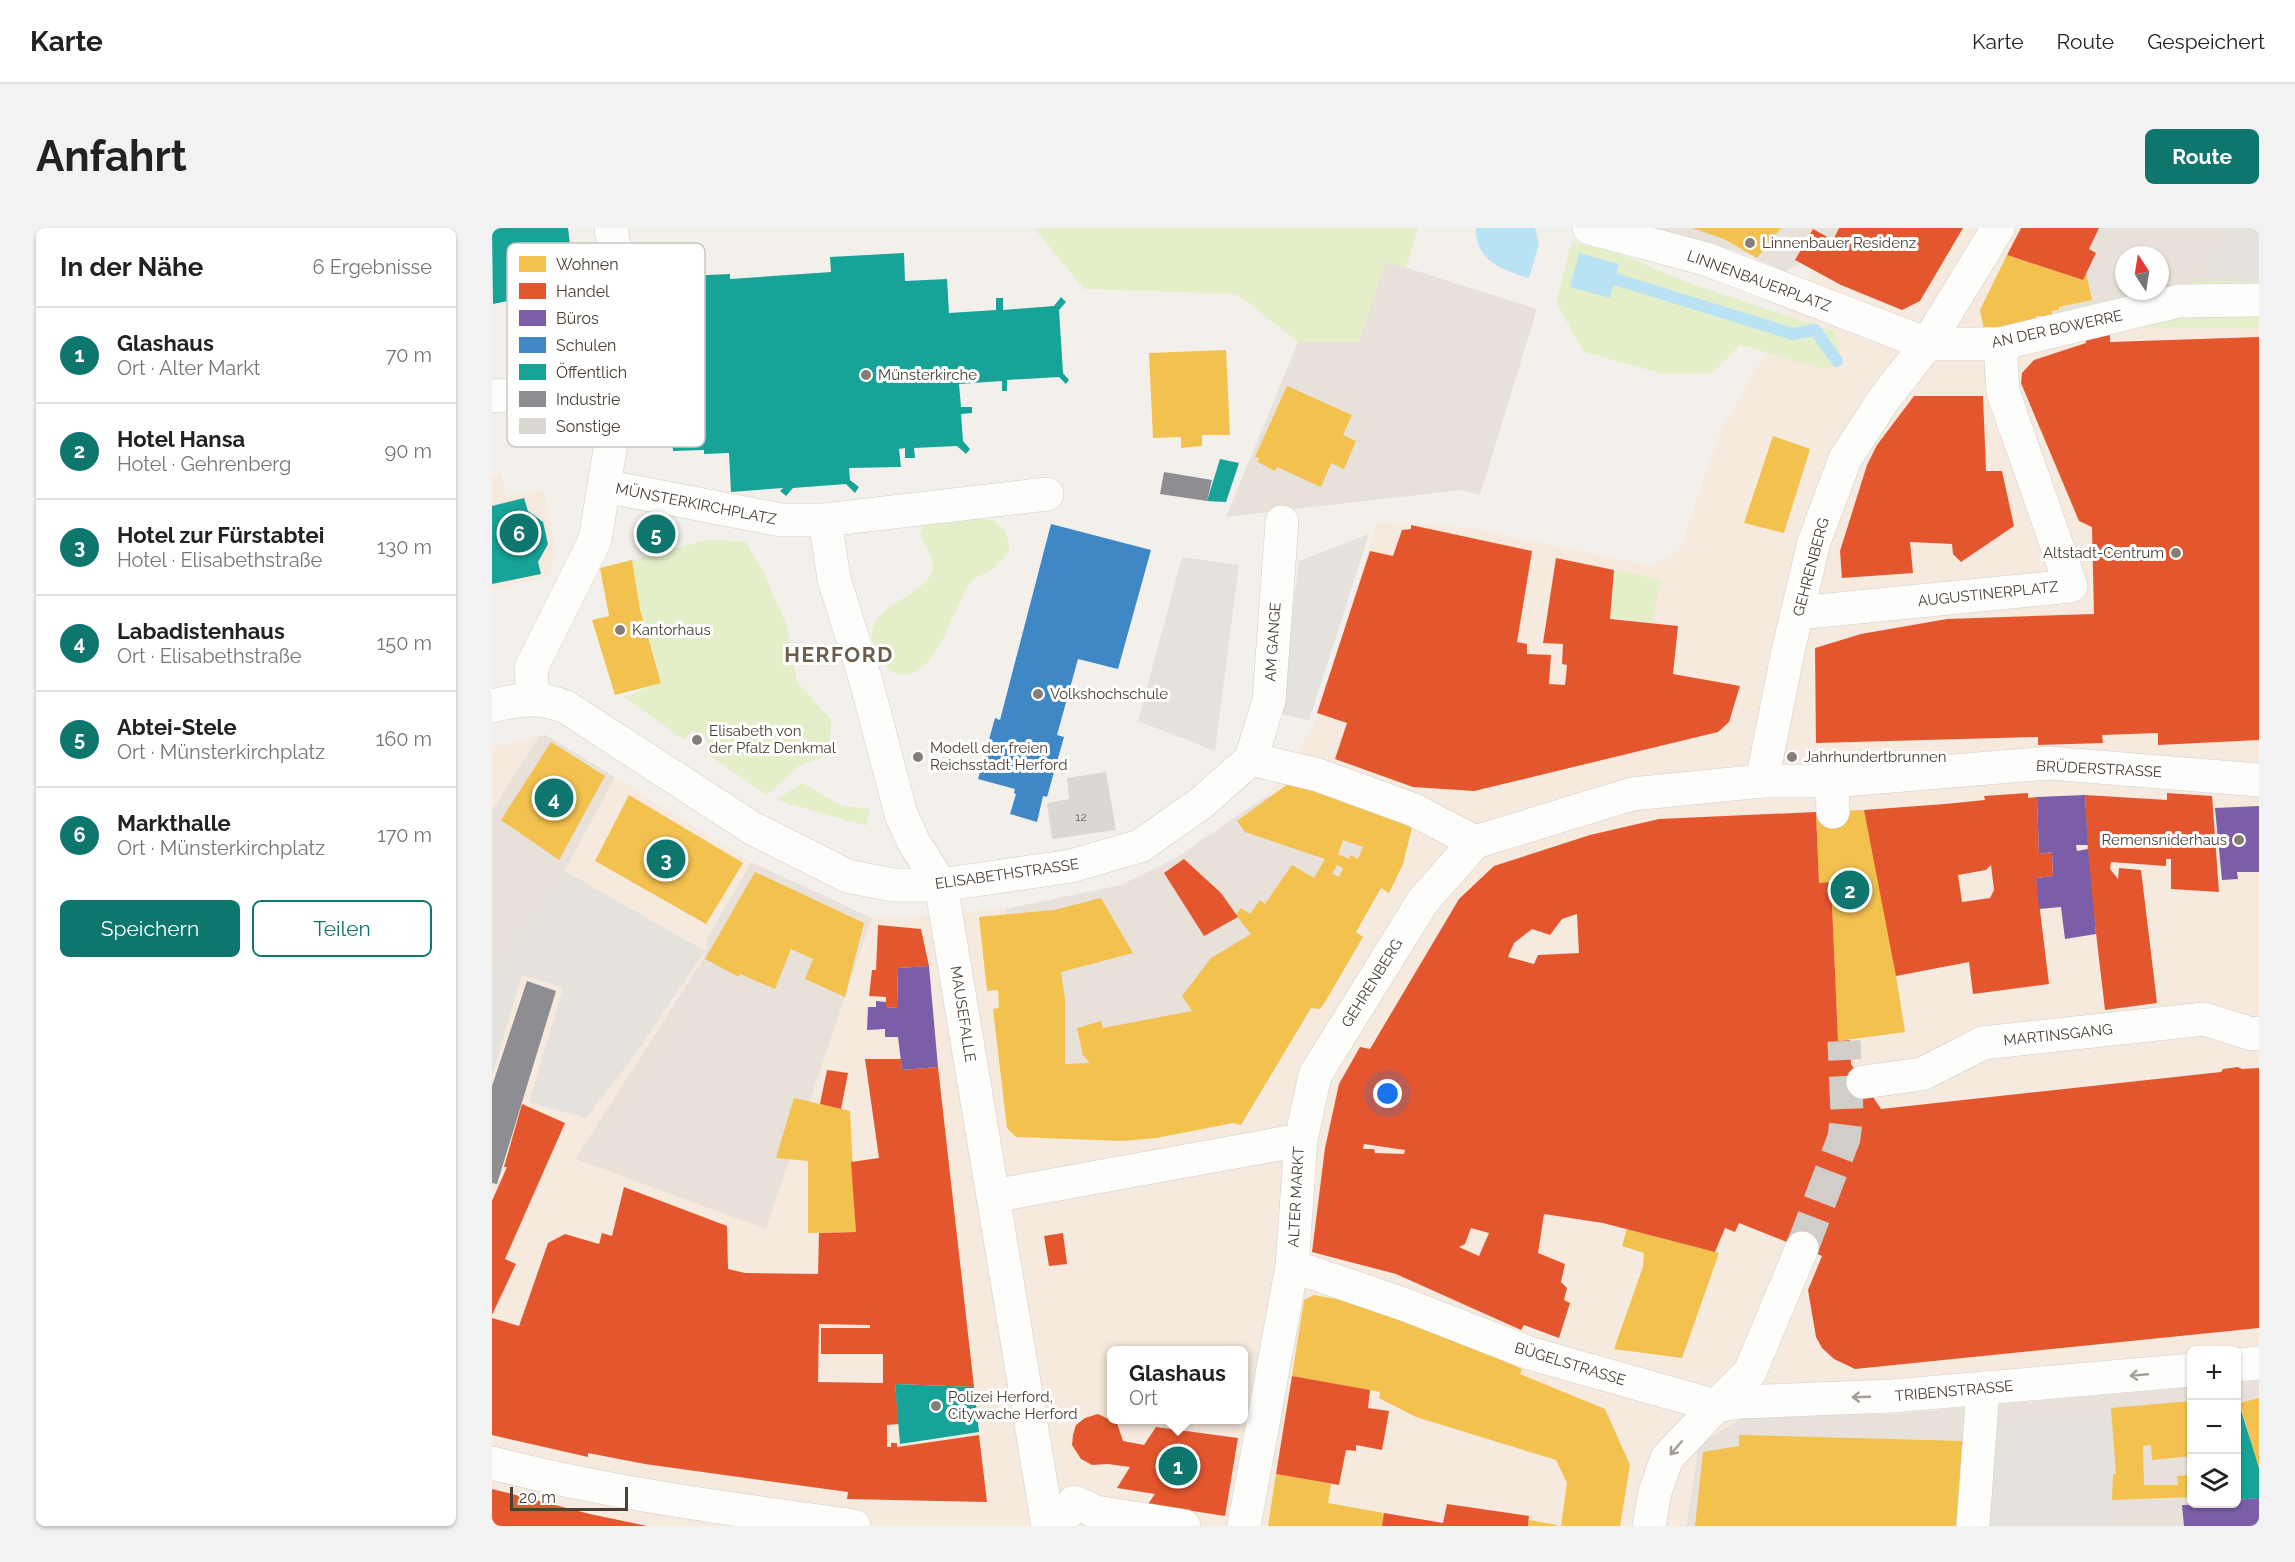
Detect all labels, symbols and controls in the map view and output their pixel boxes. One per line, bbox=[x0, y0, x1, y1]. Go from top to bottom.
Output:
text: Karte bbox=[30, 25, 103, 58]
text: Karte bbox=[1972, 29, 2024, 54]
text: Route bbox=[2057, 29, 2114, 54]
text: Gespeichert bbox=[2147, 29, 2265, 54]
button: Route bbox=[2145, 129, 2259, 184]
text: Anfahrt bbox=[36, 132, 187, 181]
place label: Linnenbauer Residenz bbox=[1762, 234, 1916, 252]
marker: Linnenbauer Residenz bbox=[1743, 236, 1757, 250]
legend bbox=[507, 243, 705, 447]
north arrow bbox=[2115, 246, 2169, 300]
street label: LINNENBAUERPLATZ bbox=[1685, 247, 1833, 315]
text: In der Nähe bbox=[60, 252, 203, 282]
text: 6 Ergebnisse bbox=[313, 255, 432, 279]
text: Wohnen bbox=[556, 255, 619, 274]
text: Handel bbox=[556, 282, 610, 301]
street label: AN DER BOWERRE bbox=[1990, 306, 2124, 352]
text: Büros bbox=[556, 309, 599, 328]
text: Glashaus bbox=[117, 330, 214, 356]
text: Schulen bbox=[556, 336, 616, 355]
text: 1 bbox=[75, 343, 84, 367]
text: 70 m bbox=[386, 343, 432, 367]
text: Ort · Alter Markt bbox=[117, 356, 261, 380]
text: Öffentlich bbox=[556, 362, 627, 382]
place label: Münsterkirche bbox=[878, 366, 977, 384]
marker: Münsterkirche bbox=[859, 368, 873, 382]
text: Industrie bbox=[556, 390, 620, 409]
text: Sonstige bbox=[556, 417, 620, 436]
text: Hotel Hansa bbox=[117, 426, 245, 452]
text: 2 bbox=[74, 439, 85, 463]
text: 90 m bbox=[385, 439, 432, 463]
text: Hotel · Gehrenberg bbox=[117, 452, 291, 476]
street label: MÜNSTERKIRCHPLATZ bbox=[614, 479, 778, 528]
pin: 6 bbox=[500, 510, 538, 556]
pin: 5 bbox=[636, 512, 676, 556]
street label: GEHRENBERG bbox=[1789, 516, 1833, 618]
text: Hotel zur Fürstabtei bbox=[117, 522, 324, 548]
text: 3 bbox=[74, 535, 85, 559]
text: 130 m bbox=[377, 535, 432, 559]
place label: Altstadt-Centrum bbox=[2043, 544, 2164, 562]
marker: Altstadt-Centrum bbox=[2169, 546, 2183, 560]
text: Hotel · Elisabethstraße bbox=[117, 548, 322, 572]
street label: AUGUSTINERPLATZ bbox=[1917, 578, 2059, 610]
street label: AM GANGE bbox=[1261, 602, 1285, 682]
text: Labadistenhaus bbox=[117, 618, 285, 644]
place label: Kantorhaus bbox=[632, 621, 711, 639]
marker: Kantorhaus bbox=[613, 623, 627, 637]
text: 4 bbox=[74, 631, 85, 655]
text: 150 m bbox=[377, 631, 432, 655]
district label: HERFORD bbox=[784, 642, 894, 667]
text: Ort · Elisabethstraße bbox=[117, 644, 302, 668]
place label: Volkshochschule bbox=[1050, 685, 1168, 703]
marker: Volkshochschule bbox=[1031, 687, 1045, 701]
text: Abtei-Stele bbox=[117, 714, 237, 740]
place label: Elisabeth von der Pfalz Denkmal bbox=[709, 722, 837, 757]
text: 5 bbox=[74, 727, 85, 751]
text: 160 m bbox=[376, 727, 432, 751]
marker: Elisabeth von der Pfalz Denkmal bbox=[690, 733, 704, 747]
place label: Modell der freien Reichsstadt Herford bbox=[930, 739, 1068, 774]
text: Ort · Münsterkirchplatz bbox=[117, 740, 325, 764]
place label: Jahrhundertbrunnen bbox=[1804, 748, 1947, 766]
marker: Modell der freien Reichsstadt Herford bbox=[911, 750, 925, 764]
marker: Jahrhundertbrunnen bbox=[1785, 750, 1799, 764]
street label: BRÜDERSTRASSE bbox=[2036, 756, 2162, 781]
pin: 4 bbox=[534, 776, 574, 820]
text: Markthalle bbox=[117, 810, 231, 836]
house number: 12 bbox=[1075, 810, 1087, 824]
text: 6 bbox=[73, 823, 86, 847]
text: 170 m bbox=[377, 823, 432, 847]
place label: Remensniderhaus bbox=[2102, 831, 2227, 849]
marker: Remensniderhaus bbox=[2232, 833, 2246, 847]
text: Ort · Münsterkirchplatz bbox=[117, 836, 325, 860]
pin: 3 bbox=[646, 836, 686, 882]
street label: ELISABETHSTRASSE bbox=[934, 855, 1080, 893]
pin: 2 bbox=[1830, 868, 1870, 912]
button: Speichern bbox=[60, 900, 240, 957]
button: Teilen bbox=[252, 900, 432, 957]
street label: GEHRENBERG bbox=[1338, 935, 1406, 1031]
street label: MAUSEFALLE bbox=[947, 965, 979, 1063]
street label: MARTINSGANG bbox=[2002, 1020, 2114, 1050]
your location bbox=[1373, 1079, 1402, 1108]
street label: ALTER MARKT bbox=[1284, 1146, 1308, 1248]
street label: BÜGELSTRASSE bbox=[1512, 1338, 1628, 1389]
popup bbox=[1107, 1346, 1248, 1424]
map controls bbox=[2187, 1346, 2241, 1508]
button: + bbox=[2187, 1346, 2241, 1400]
text: Glashaus bbox=[1129, 1360, 1226, 1386]
one-way arrow bbox=[2130, 1370, 2150, 1381]
street label: TRIBENSTRASSE bbox=[1894, 1377, 2014, 1405]
text: Ort bbox=[1129, 1386, 1158, 1410]
place label: Polizei Herford, Citywache Herford bbox=[948, 1388, 1078, 1423]
one-way arrow bbox=[1852, 1392, 1872, 1403]
marker: Polizei Herford, Citywache Herford bbox=[929, 1399, 943, 1413]
button: − bbox=[2187, 1400, 2241, 1454]
one-way arrow bbox=[1669, 1440, 1683, 1455]
pin: 1 bbox=[1158, 1444, 1198, 1488]
button: layers bbox=[2187, 1454, 2241, 1508]
scale bar bbox=[510, 1484, 628, 1512]
text: 20 m bbox=[519, 1488, 556, 1507]

